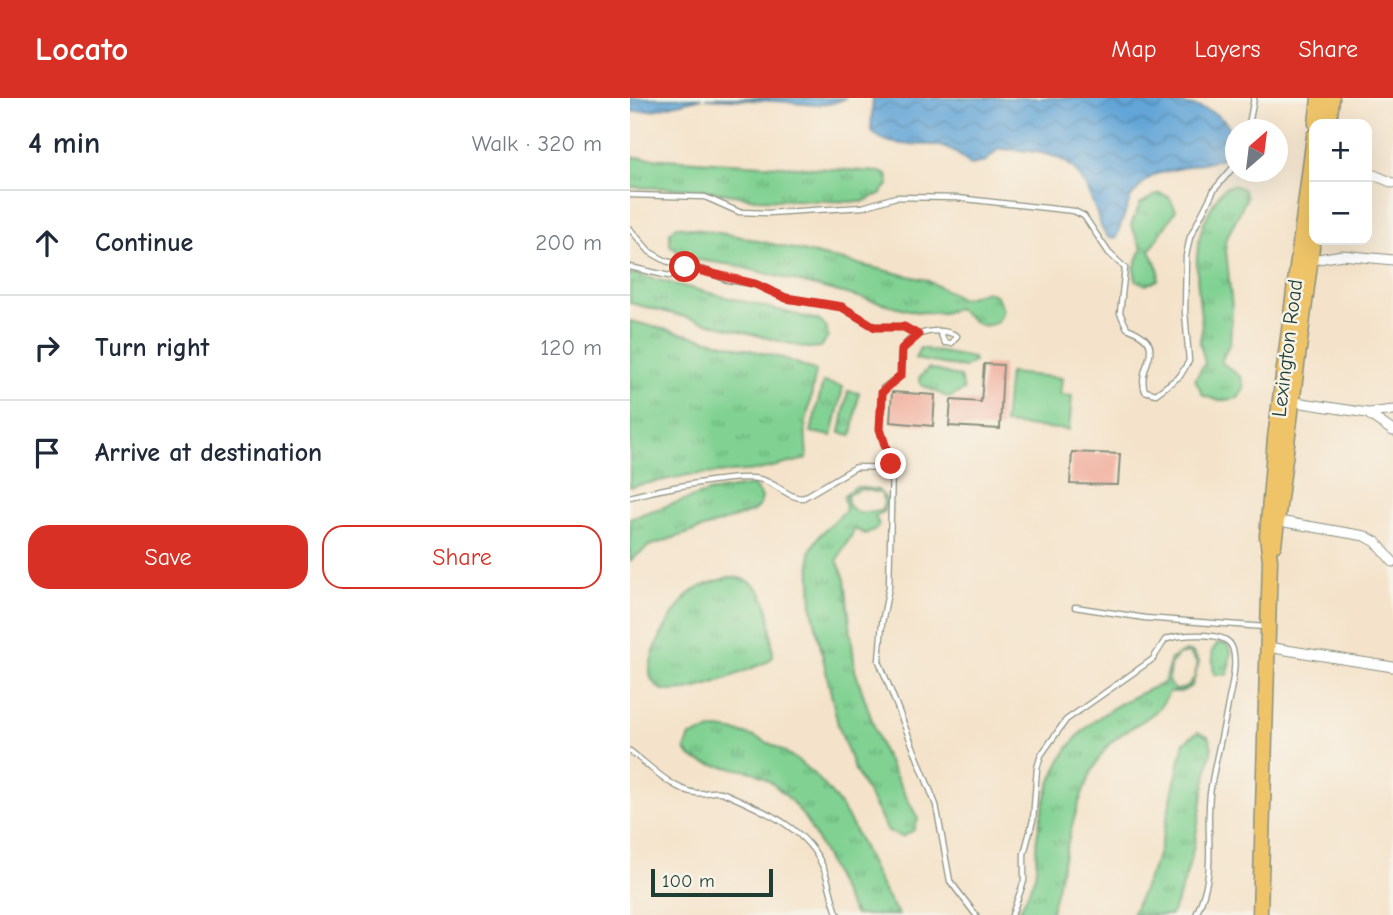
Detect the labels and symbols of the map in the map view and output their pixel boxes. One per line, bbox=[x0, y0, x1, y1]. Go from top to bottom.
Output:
north arrow bbox=[1225, 119, 1288, 182]
route start bbox=[669, 251, 700, 282]
street label: Lexington Road bbox=[1267, 278, 1307, 418]
route end bbox=[875, 448, 906, 479]
scale bar bbox=[651, 866, 774, 898]

